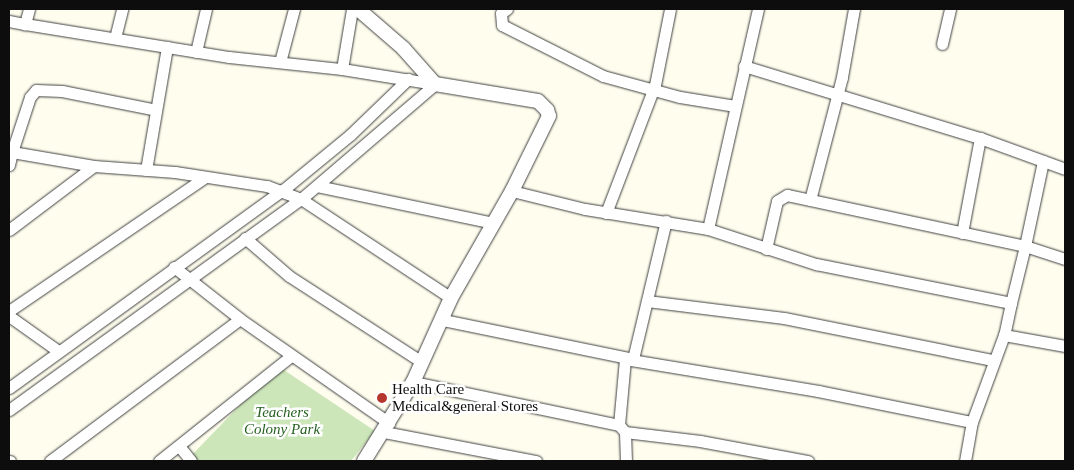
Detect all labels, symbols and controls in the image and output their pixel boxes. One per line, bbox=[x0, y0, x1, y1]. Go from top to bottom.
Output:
place label: Health Care Medical&general Stores bbox=[392, 380, 538, 415]
marker: Health Care Medical&general Stores bbox=[376, 392, 388, 404]
park label: Teachers Colony Park bbox=[244, 403, 320, 438]

